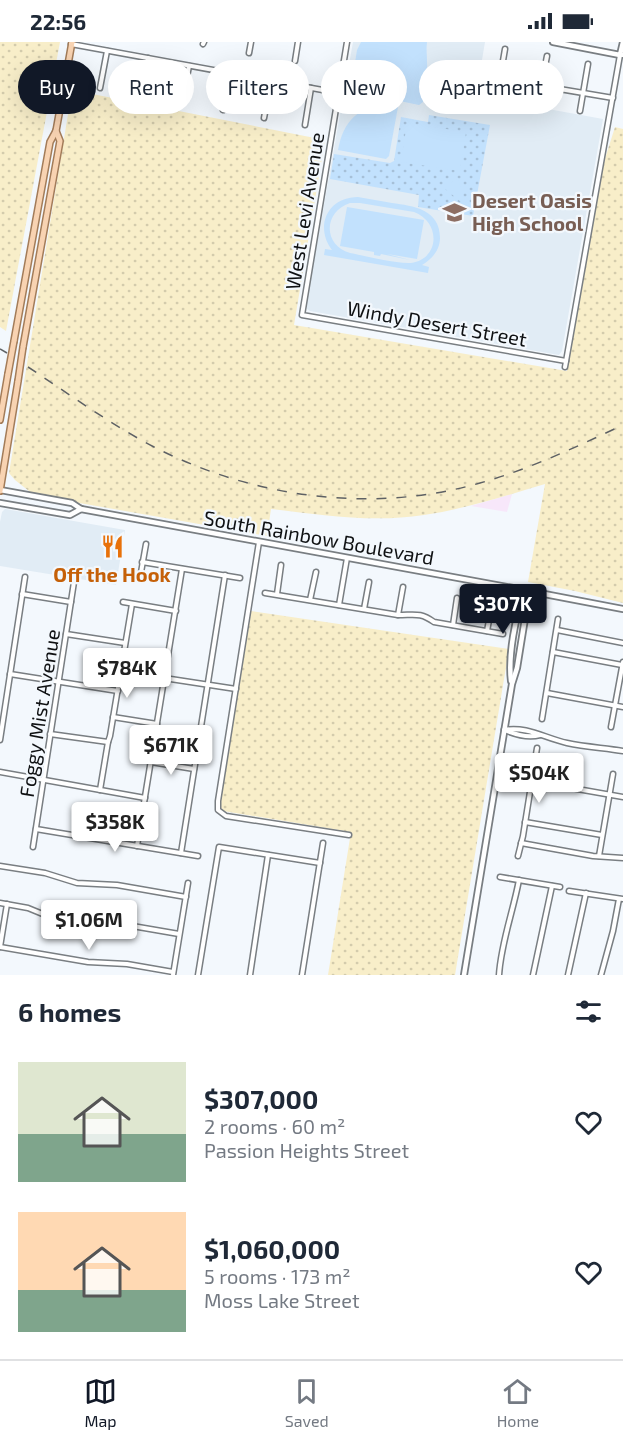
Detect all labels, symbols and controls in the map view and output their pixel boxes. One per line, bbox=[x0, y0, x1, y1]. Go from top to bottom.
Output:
text: 22:56 bbox=[30, 8, 86, 34]
chip: Buy bbox=[18, 60, 96, 114]
chip: Rent bbox=[108, 60, 194, 114]
chip: Filters bbox=[206, 60, 309, 114]
chip: New bbox=[321, 60, 407, 114]
chip: Apartment bbox=[419, 60, 564, 114]
street label: West Levi Avenue bbox=[280, 131, 328, 291]
place label: Desert Oasis High School bbox=[472, 188, 592, 235]
school or university icon: Desert Oasis High School bbox=[441, 199, 467, 225]
street label: Windy Desert Street bbox=[345, 295, 529, 351]
street label: South Rainbow Boulevard bbox=[202, 505, 436, 569]
restaurant icon: Off the Hook bbox=[99, 533, 125, 559]
place label: Off the Hook bbox=[53, 562, 171, 586]
pin: $307K bbox=[461, 584, 545, 635]
text: $307K bbox=[474, 591, 532, 615]
street label: Foggy Mist Avenue bbox=[14, 627, 64, 799]
pin: $784K bbox=[85, 648, 169, 699]
text: $784K bbox=[97, 655, 157, 679]
pin: $671K bbox=[129, 725, 213, 776]
text: $671K bbox=[143, 732, 199, 756]
pin: $504K bbox=[497, 753, 581, 804]
text: $504K bbox=[509, 760, 569, 784]
pin: $358K bbox=[73, 802, 157, 853]
text: $358K bbox=[85, 809, 145, 833]
pin: $1.06M bbox=[40, 900, 138, 951]
text: $1.06M bbox=[55, 907, 123, 931]
icon: filters bbox=[572, 995, 605, 1028]
text: 6 homes bbox=[18, 996, 121, 1027]
text: $307,000 bbox=[204, 1083, 318, 1114]
icon: home bbox=[66, 1086, 138, 1158]
icon: heart bbox=[572, 1106, 605, 1139]
text: 2 rooms · 60 m² bbox=[204, 1114, 345, 1138]
text: Passion Heights Street bbox=[204, 1138, 409, 1162]
text: $1,060,000 bbox=[204, 1233, 340, 1264]
icon: home bbox=[66, 1236, 138, 1308]
icon: heart bbox=[572, 1256, 605, 1289]
text: 5 rooms · 173 m² bbox=[204, 1264, 351, 1288]
text: Moss Lake Street bbox=[204, 1288, 360, 1312]
tab: Map bbox=[84, 1375, 117, 1430]
tab: Saved bbox=[285, 1375, 329, 1430]
tab: Home bbox=[497, 1375, 539, 1430]

